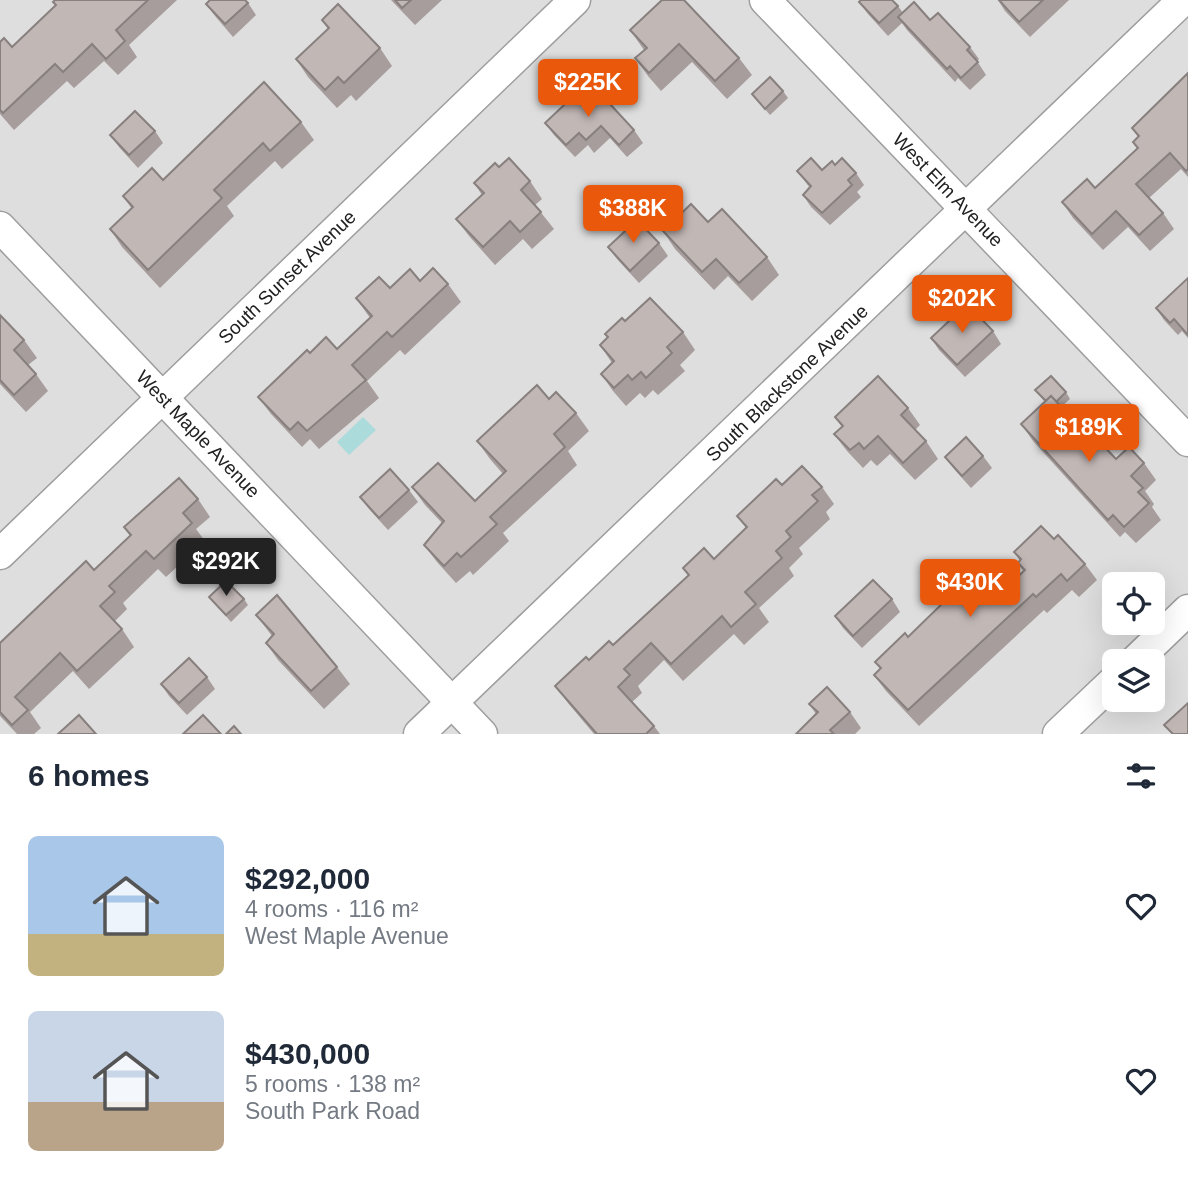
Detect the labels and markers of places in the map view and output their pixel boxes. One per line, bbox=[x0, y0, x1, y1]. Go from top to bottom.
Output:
pin: $225K bbox=[539, 60, 637, 119]
pin: $388K bbox=[584, 186, 682, 245]
pin: $202K bbox=[913, 276, 1011, 335]
pin: $189K bbox=[1040, 405, 1138, 464]
pin: $292K bbox=[177, 538, 275, 598]
pin: $430K bbox=[921, 560, 1019, 619]

